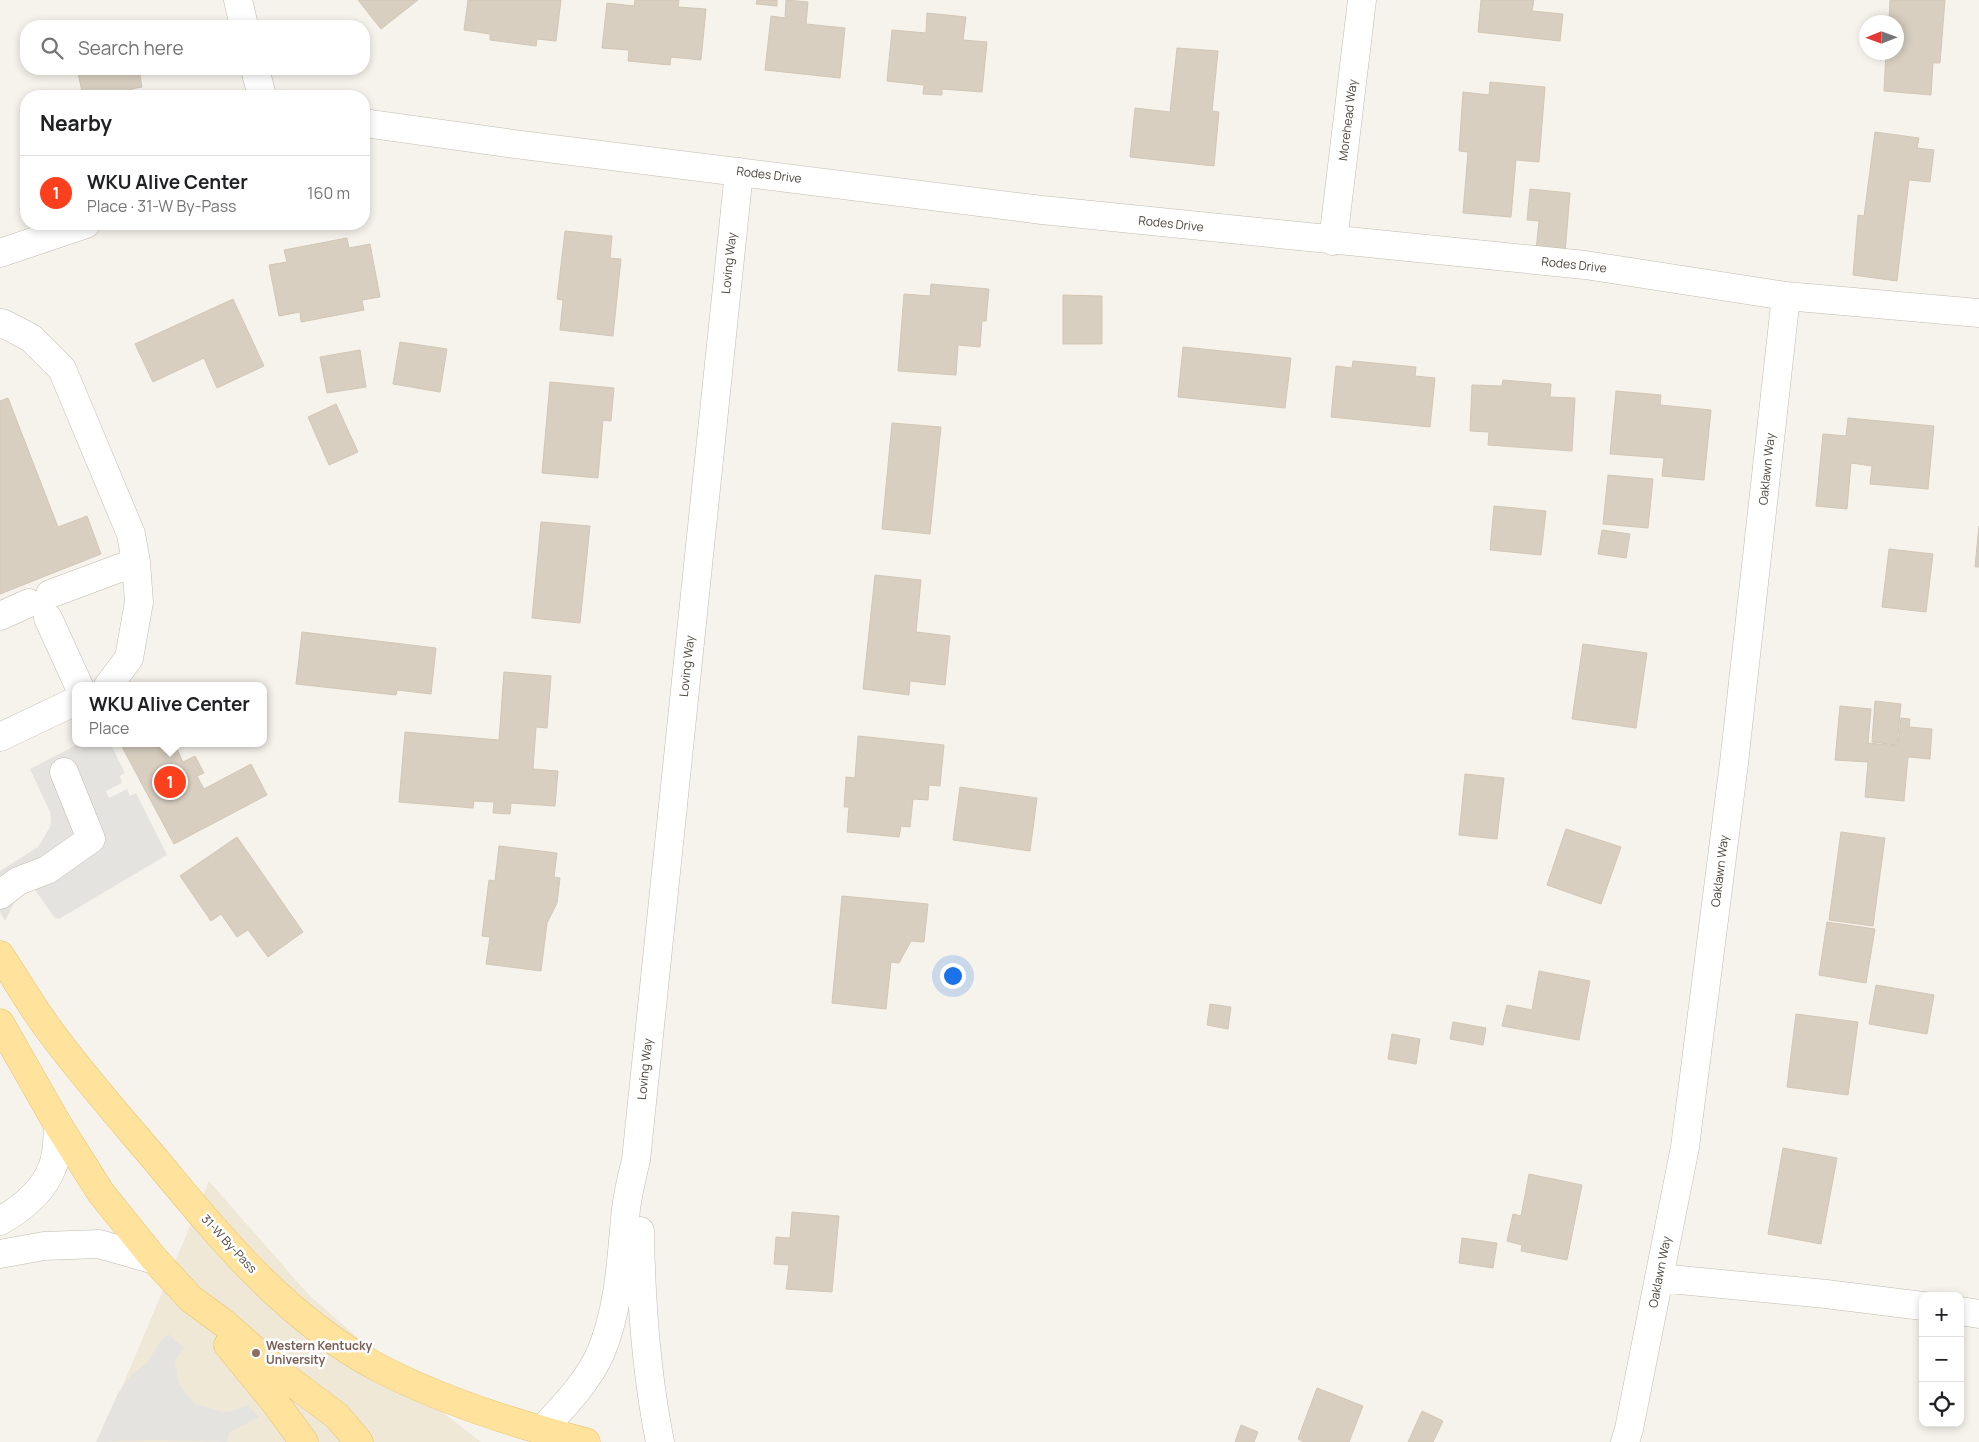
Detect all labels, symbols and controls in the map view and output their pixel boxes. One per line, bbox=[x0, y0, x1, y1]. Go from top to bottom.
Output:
north arrow bbox=[1859, 15, 1904, 60]
search box bbox=[20, 20, 370, 75]
icon: search bbox=[38, 34, 66, 62]
text: Search here bbox=[78, 35, 184, 61]
street label: Morehead Way bbox=[1334, 78, 1361, 162]
text: Nearby bbox=[40, 109, 112, 137]
street label: Rodes Drive bbox=[735, 162, 803, 187]
text: WKU Alive Center bbox=[87, 169, 248, 195]
text: 1 bbox=[52, 182, 60, 204]
text: 160 m bbox=[307, 182, 350, 204]
text: Place · 31-W By-Pass bbox=[87, 195, 236, 217]
street label: Rodes Drive bbox=[1138, 212, 1205, 235]
street label: Loving Way bbox=[717, 231, 740, 295]
street label: Rodes Drive bbox=[1541, 253, 1608, 276]
street label: Oaklawn Way bbox=[1754, 431, 1779, 506]
street label: Loving Way bbox=[675, 634, 698, 698]
popup bbox=[72, 682, 267, 747]
text: WKU Alive Center bbox=[89, 691, 250, 717]
text: Place bbox=[89, 717, 129, 739]
pin: 1 bbox=[154, 763, 186, 801]
street label: Oaklawn Way bbox=[1707, 833, 1732, 908]
your location bbox=[940, 963, 966, 989]
street label: Loving Way bbox=[633, 1037, 656, 1101]
street label: 31-W By-Pass bbox=[198, 1211, 261, 1277]
street label: Oaklawn Way bbox=[1644, 1234, 1675, 1309]
map controls bbox=[1919, 1292, 1964, 1427]
button: + bbox=[1919, 1292, 1964, 1337]
place label: Western Kentucky University bbox=[266, 1337, 372, 1368]
button: − bbox=[1919, 1337, 1964, 1382]
marker: Western Kentucky University bbox=[250, 1347, 262, 1359]
button: locate bbox=[1919, 1382, 1964, 1427]

